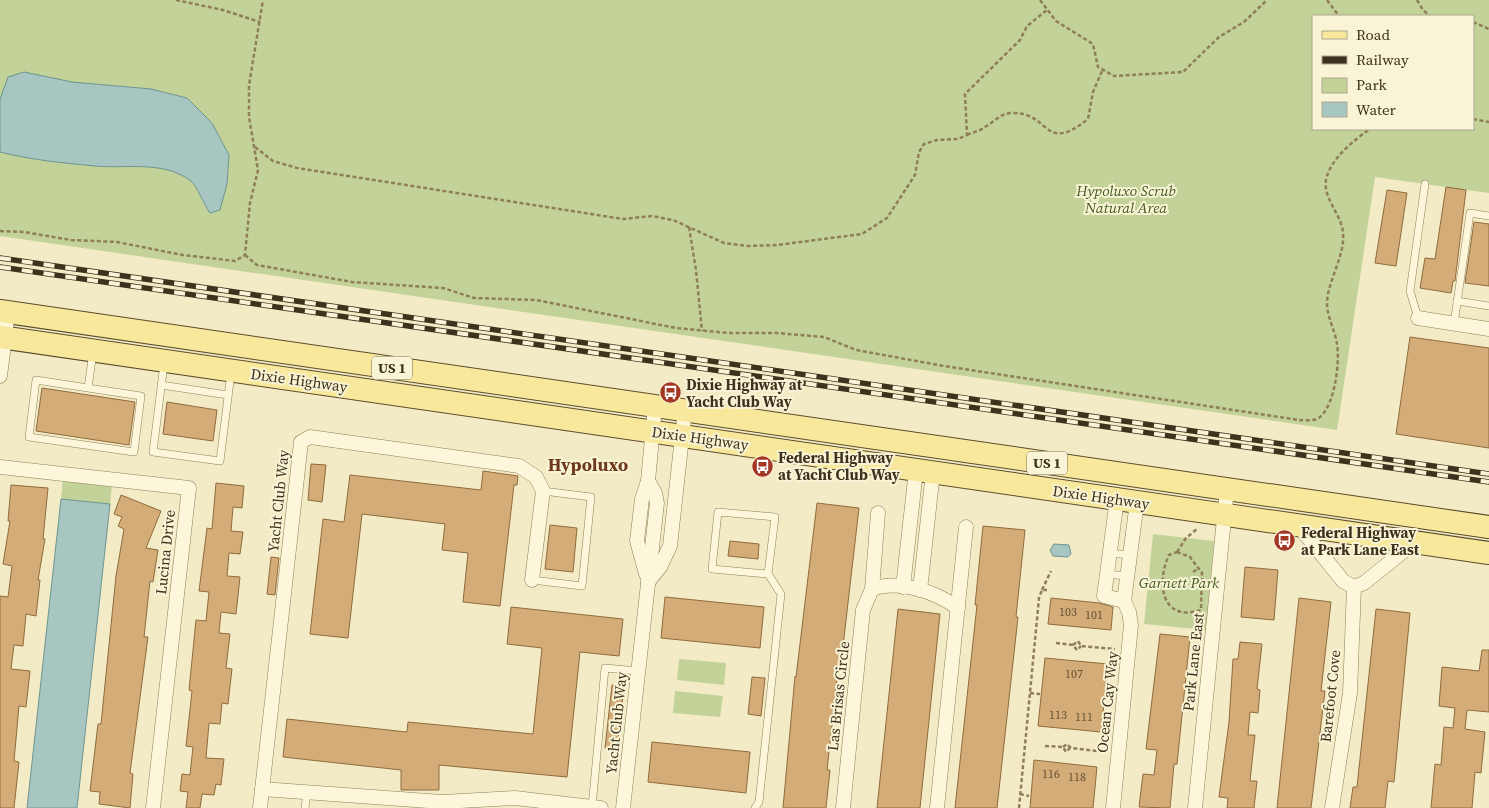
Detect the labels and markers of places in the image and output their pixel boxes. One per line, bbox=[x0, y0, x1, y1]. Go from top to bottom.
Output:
place label: Dixie Highway at Yacht Club Way bbox=[686, 374, 803, 412]
bus stop icon: Dixie Highway at Yacht Club Way bbox=[658, 381, 682, 405]
place label: Federal Highway at Yacht Club Way bbox=[778, 447, 900, 485]
bus stop icon: Federal Highway at Yacht Club Way bbox=[750, 454, 774, 478]
place label: Federal Highway at Park Lane East bbox=[1301, 522, 1420, 560]
bus stop icon: Federal Highway at Park Lane East bbox=[1273, 529, 1297, 553]

